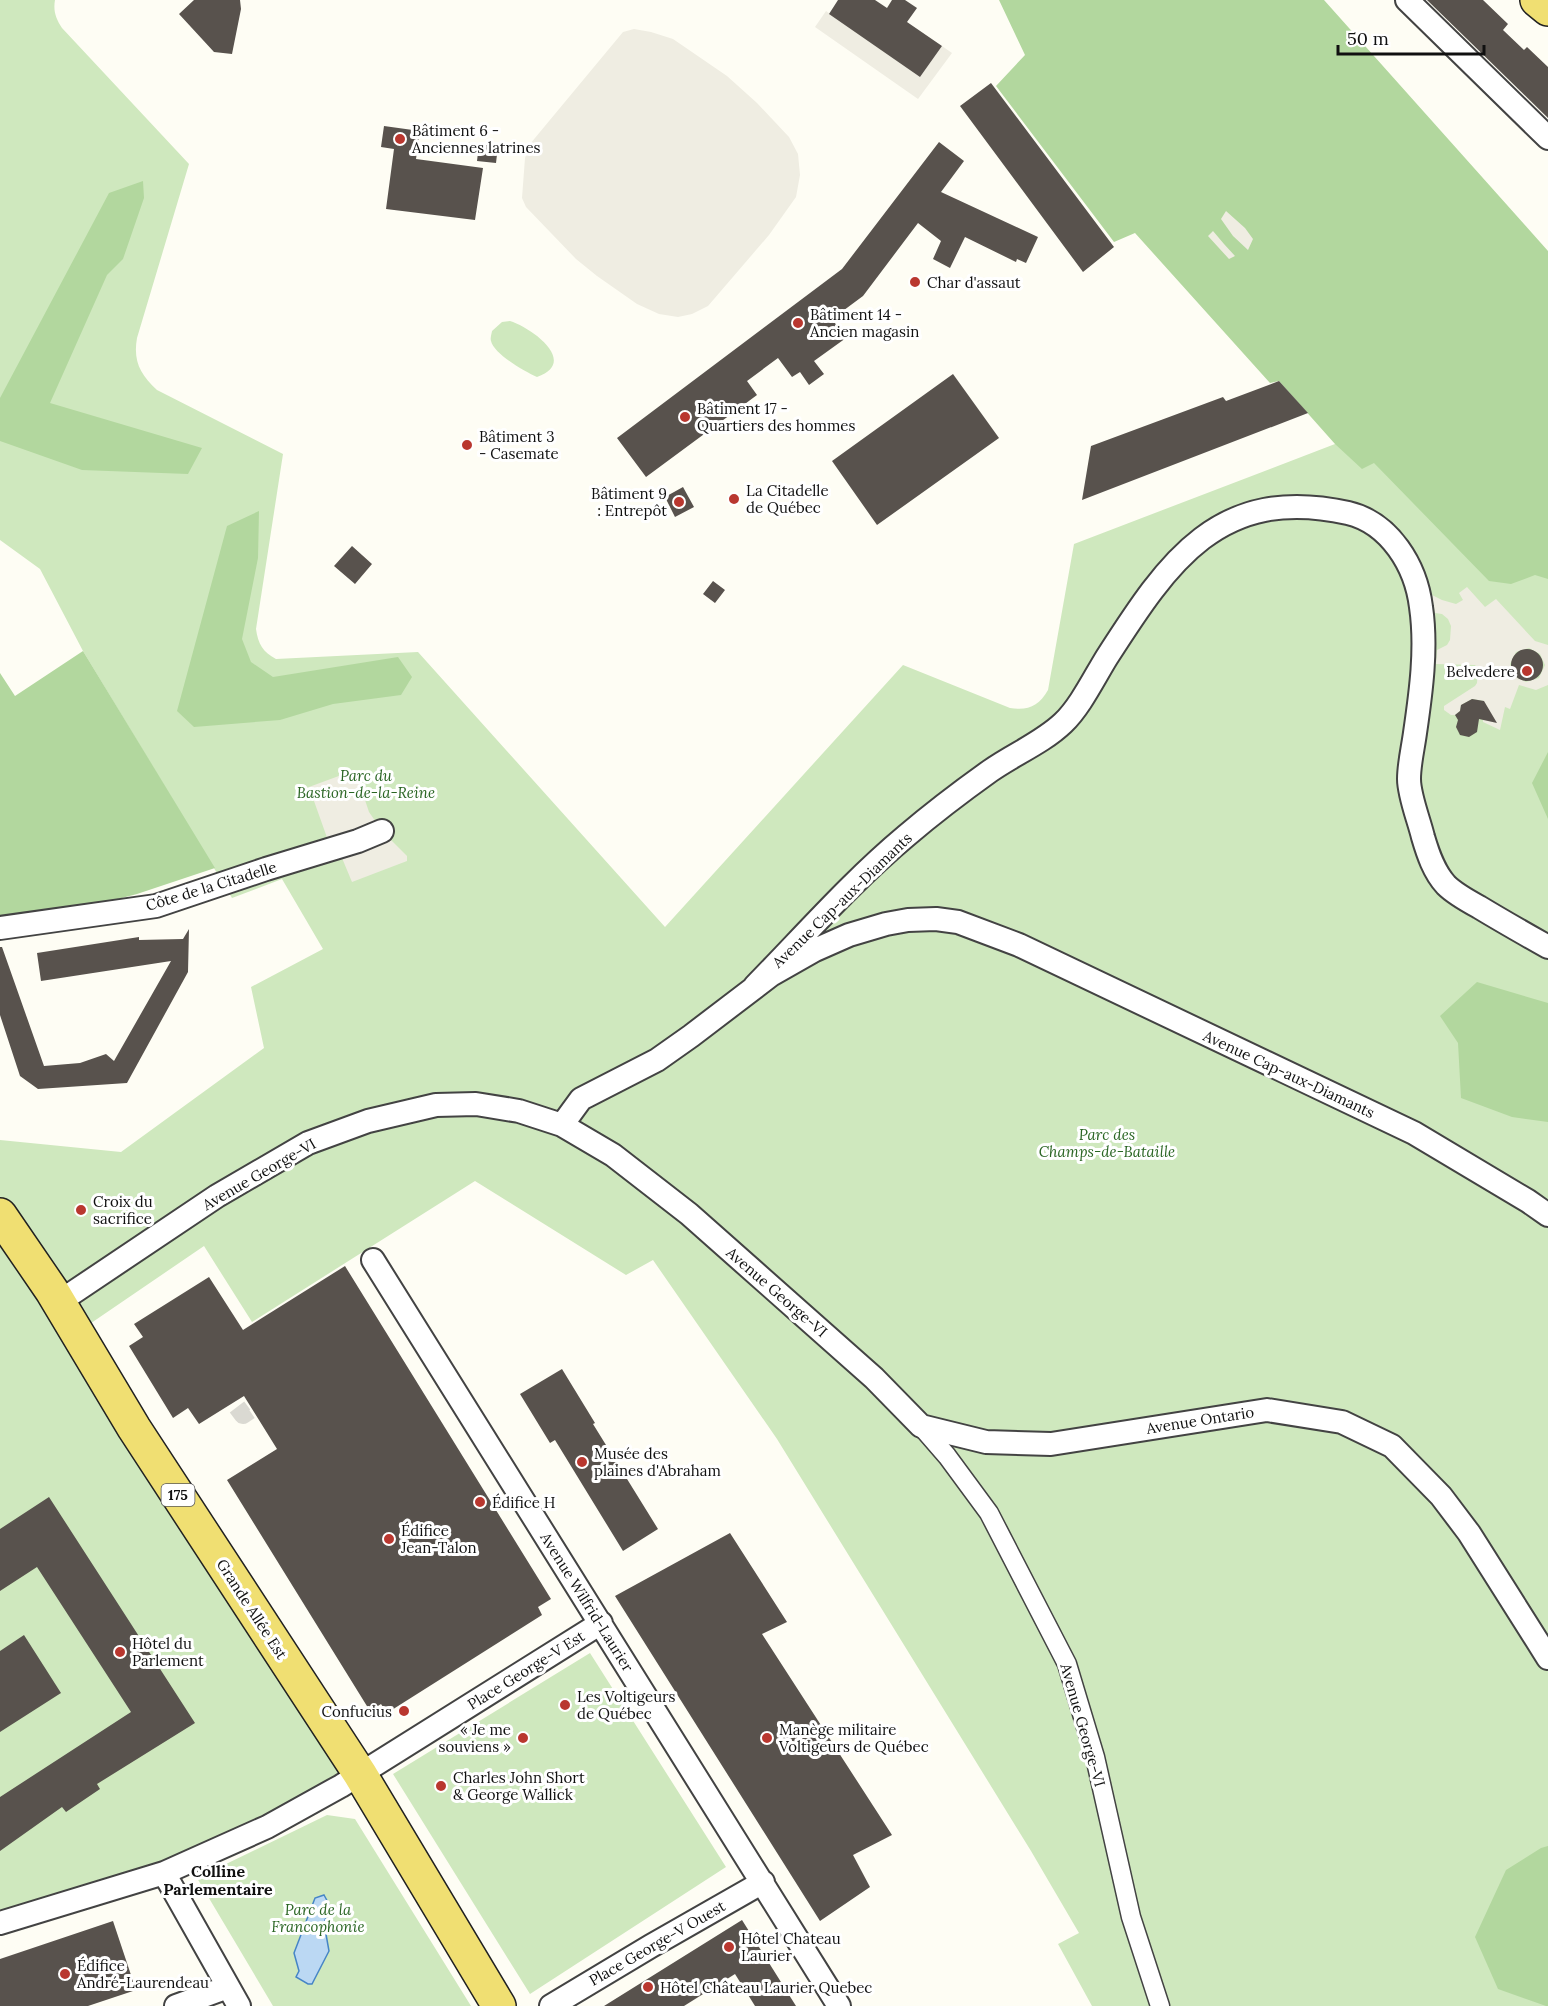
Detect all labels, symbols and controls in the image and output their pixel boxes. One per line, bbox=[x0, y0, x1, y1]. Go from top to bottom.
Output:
scale bar bbox=[1338, 18, 1484, 56]
text: 50 m bbox=[1347, 27, 1389, 50]
place label: Bâtiment 6 - Anciennes latrines bbox=[411, 121, 541, 157]
marker: Bâtiment 6 - Anciennes latrines bbox=[393, 132, 407, 146]
place label: Char d'assaut bbox=[927, 273, 1021, 292]
marker: Char d'assaut bbox=[908, 275, 922, 289]
place label: Bâtiment 14 - Ancien magasin bbox=[809, 305, 919, 341]
marker: Bâtiment 14 - Ancien magasin bbox=[791, 316, 805, 330]
place label: Bâtiment 17 - Quartiers des hommes bbox=[697, 399, 855, 435]
marker: Bâtiment 17 - Quartiers des hommes bbox=[678, 410, 692, 424]
place label: Bâtiment 3 - Casemate bbox=[479, 427, 559, 463]
marker: Bâtiment 3 - Casemate bbox=[460, 438, 474, 452]
place label: La Citadelle de Québec bbox=[746, 481, 829, 517]
place label: Bâtiment 9 : Entrepôt bbox=[591, 484, 667, 520]
marker: La Citadelle de Québec bbox=[727, 492, 741, 506]
marker: Bâtiment 9 : Entrepôt bbox=[672, 495, 686, 509]
place label: Belvedere bbox=[1446, 662, 1515, 681]
marker: Belvedere bbox=[1520, 664, 1534, 678]
park label: Parc du Bastion-de-la-Reine bbox=[297, 766, 435, 802]
street label: Avenue Cap-aux-Diamants bbox=[767, 828, 916, 972]
street label: Côte de la Citadelle bbox=[143, 857, 279, 915]
street label: Avenue Cap-aux-Diamants bbox=[1199, 1025, 1378, 1122]
park label: Parc des Champs-de-Bataille bbox=[1039, 1125, 1175, 1161]
street label: Avenue George-VI bbox=[198, 1134, 319, 1215]
place label: Croix du sacrifice bbox=[93, 1192, 153, 1228]
marker: Croix du sacrifice bbox=[74, 1203, 88, 1217]
street label: Avenue George-VI bbox=[722, 1242, 831, 1341]
street label: Avenue Ontario bbox=[1144, 1402, 1255, 1438]
place label: Musée des plaines d'Abraham bbox=[594, 1444, 721, 1480]
marker: Musée des plaines d'Abraham bbox=[575, 1455, 589, 1469]
road number: 175 bbox=[162, 1484, 195, 1506]
place label: Édifice H bbox=[492, 1493, 556, 1512]
marker: Édifice H bbox=[473, 1495, 487, 1509]
place label: Édifice Jean-Talon bbox=[400, 1521, 477, 1557]
street label: Avenue Wilfrid-Laurier bbox=[536, 1528, 638, 1676]
marker: Édifice Jean-Talon bbox=[382, 1532, 396, 1546]
street label: Grande Allée Est bbox=[213, 1555, 292, 1663]
street label: Place George-V Est bbox=[464, 1626, 588, 1714]
place label: Hôtel du Parlement bbox=[132, 1634, 204, 1670]
marker: Hôtel du Parlement bbox=[113, 1645, 127, 1659]
street label: Avenue George-VI bbox=[1056, 1660, 1110, 1789]
place label: Les Voltigeurs de Québec bbox=[577, 1687, 676, 1723]
marker: Les Voltigeurs de Québec bbox=[558, 1698, 572, 1712]
place label: Confucius bbox=[322, 1702, 392, 1721]
marker: Confucius bbox=[397, 1704, 411, 1718]
place label: « Je me souviens » bbox=[439, 1720, 511, 1756]
place label: Manège militaire Voltigeurs de Québec bbox=[778, 1720, 929, 1756]
marker: « Je me souviens » bbox=[516, 1731, 530, 1745]
marker: Manège militaire Voltigeurs de Québec bbox=[760, 1731, 774, 1745]
place label: Charles John Short & George Wallick bbox=[453, 1768, 585, 1804]
marker: Charles John Short & George Wallick bbox=[434, 1779, 448, 1793]
district label: Colline Parlementaire bbox=[163, 1861, 273, 1899]
street label: Place George-V Ouest bbox=[585, 1896, 729, 1990]
park label: Parc de la Francophonie bbox=[271, 1900, 365, 1936]
place label: Hôtel Chateau Laurier bbox=[741, 1929, 841, 1965]
marker: Hôtel Chateau Laurier bbox=[722, 1940, 736, 1954]
place label: Édifice André-Laurendeau bbox=[76, 1956, 209, 1992]
marker: Édifice André-Laurendeau bbox=[58, 1967, 72, 1981]
place label: Hôtel Château Laurier Quebec bbox=[660, 1978, 872, 1997]
marker: Hôtel Château Laurier Quebec bbox=[641, 1980, 655, 1994]

